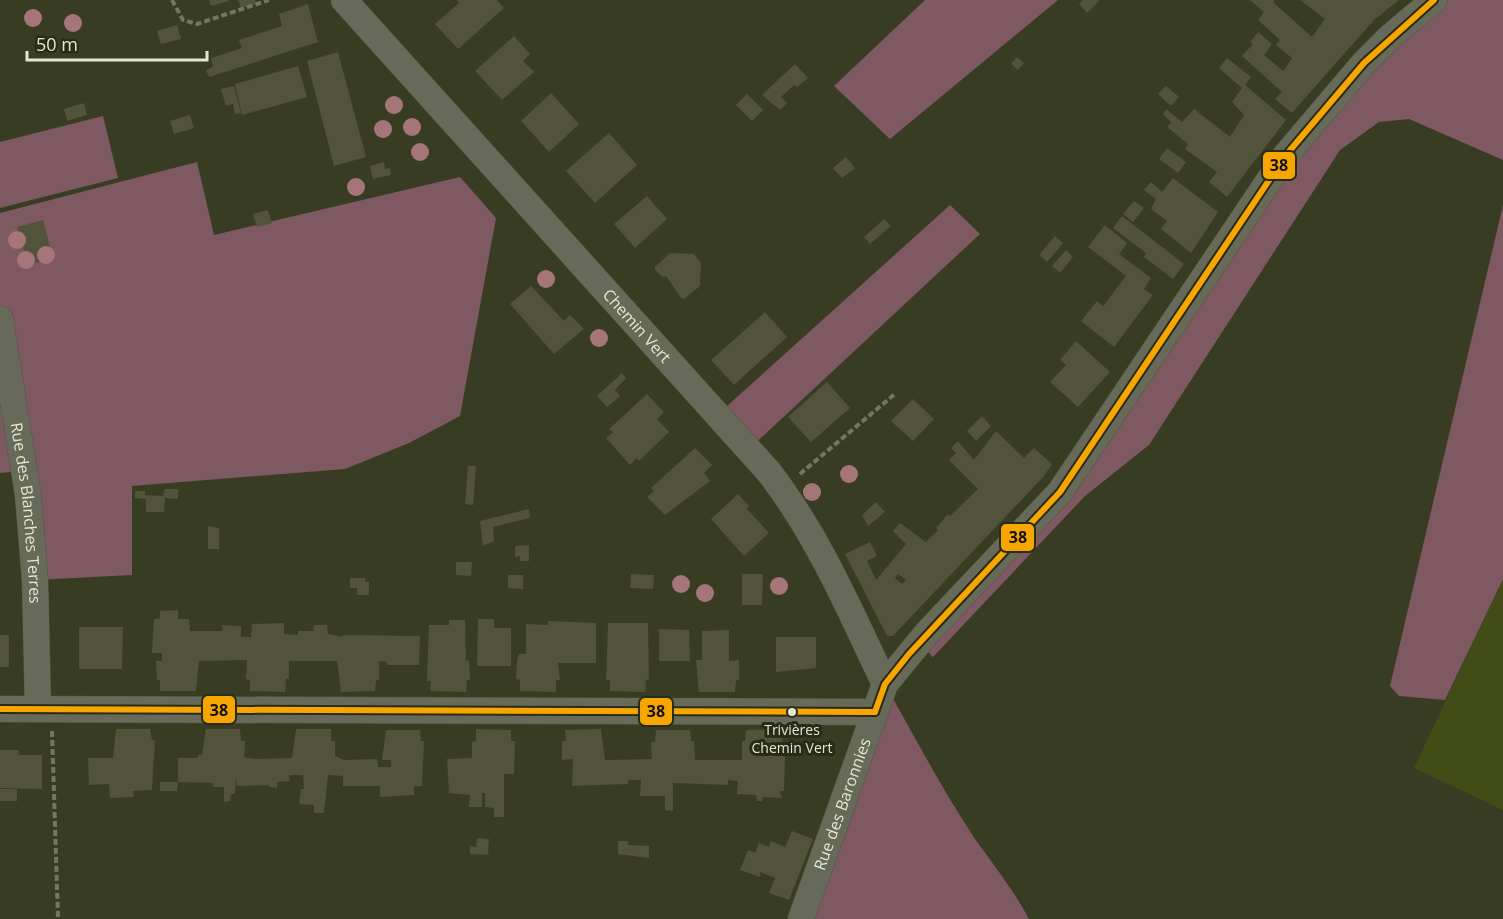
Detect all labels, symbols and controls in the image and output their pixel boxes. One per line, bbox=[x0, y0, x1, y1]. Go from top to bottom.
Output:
scale bar bbox=[27, 24, 207, 62]
text: 50 m bbox=[36, 32, 78, 56]
line badge: 38 bbox=[1262, 151, 1296, 180]
text: 38 bbox=[1270, 154, 1288, 176]
street label: Chemin Vert bbox=[598, 284, 676, 367]
street label: Rue des Blanches Terres bbox=[6, 421, 47, 604]
line badge: 38 bbox=[1000, 523, 1035, 552]
text: 38 bbox=[1009, 526, 1027, 548]
line badge: 38 bbox=[202, 695, 236, 724]
line badge: 38 bbox=[639, 697, 673, 726]
text: 38 bbox=[210, 699, 228, 721]
text: 38 bbox=[647, 700, 665, 722]
marker: Trivières Chemin Vert bbox=[786, 706, 798, 718]
place label: Trivières Chemin Vert bbox=[752, 720, 832, 757]
street label: Rue des Baronnies bbox=[808, 735, 876, 873]

